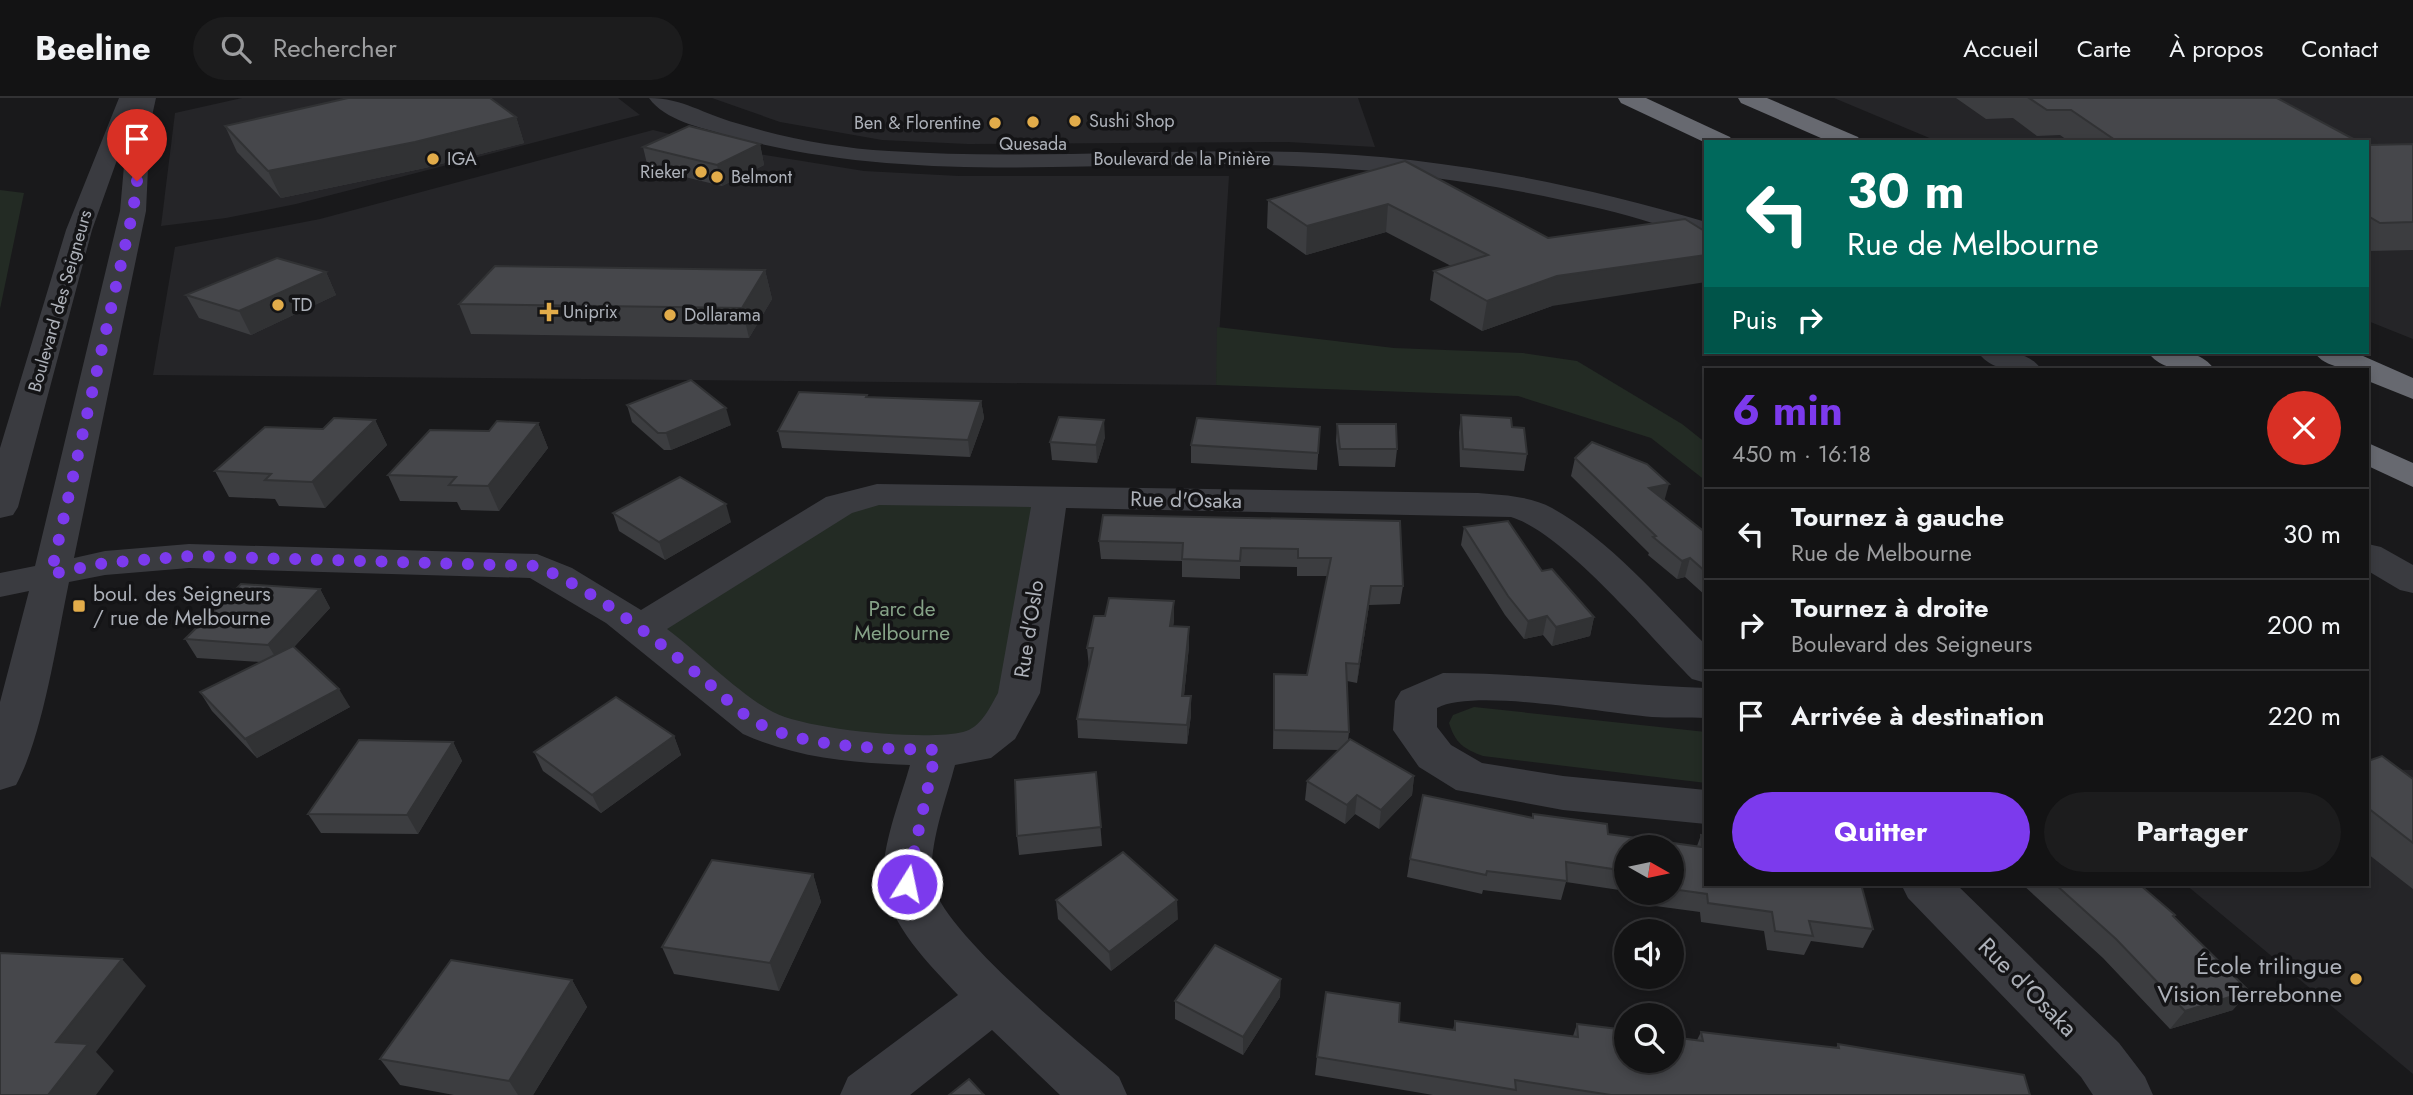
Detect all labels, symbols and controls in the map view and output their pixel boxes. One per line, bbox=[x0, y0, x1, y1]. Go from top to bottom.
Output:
search box bbox=[193, 17, 683, 80]
text: Beeline bbox=[35, 25, 151, 72]
icon: search bbox=[217, 29, 255, 67]
text: Rechercher bbox=[273, 29, 397, 67]
text: Accueil bbox=[1963, 31, 2039, 66]
text: Carte bbox=[2077, 31, 2131, 66]
text: À propos bbox=[2169, 31, 2263, 66]
text: Contact bbox=[2301, 31, 2378, 66]
place label: Sushi Shop bbox=[1089, 108, 1175, 134]
pin bbox=[107, 109, 167, 181]
place label: Ben & Florentine bbox=[854, 110, 981, 136]
marker: Sushi Shop bbox=[1067, 113, 1083, 129]
marker: Quesada bbox=[1025, 114, 1041, 130]
marker: Ben & Florentine bbox=[987, 115, 1003, 131]
icon: arrive bbox=[118, 120, 156, 158]
place label: Quesada bbox=[999, 131, 1067, 157]
place label: IGA bbox=[447, 146, 477, 172]
street label: Boulevard de la Pinière bbox=[1093, 146, 1271, 172]
marker: IGA bbox=[425, 151, 441, 167]
text: 30 m bbox=[1847, 156, 1965, 226]
place label: Rieker bbox=[640, 159, 688, 185]
marker: Rieker bbox=[693, 164, 709, 180]
place label: Belmont bbox=[731, 164, 793, 190]
icon: left bbox=[1732, 168, 1823, 259]
marker: Belmont bbox=[709, 169, 725, 185]
street label: Boulevard des Seigneurs bbox=[21, 207, 99, 395]
text: Rue de Melbourne bbox=[1847, 221, 2099, 267]
place label: TD bbox=[292, 292, 313, 318]
marker: TD bbox=[270, 297, 286, 313]
place label: Uniprix bbox=[563, 299, 618, 325]
text: Puis bbox=[1732, 301, 1777, 339]
icon: right bbox=[1791, 301, 1829, 339]
place label: Dollarama bbox=[684, 302, 761, 328]
marker: Uniprix bbox=[541, 304, 557, 320]
marker: Dollarama bbox=[662, 307, 678, 323]
text: 6 min bbox=[1732, 380, 1843, 441]
button: close bbox=[2267, 391, 2341, 465]
text: 450 m · 16:18 bbox=[1732, 437, 1871, 471]
street label: Rue d'Osaka bbox=[1130, 484, 1242, 516]
text: Tournez à gauche bbox=[1791, 498, 2004, 536]
icon: left bbox=[1732, 515, 1770, 553]
text: 30 m bbox=[2283, 515, 2341, 553]
text: Rue de Melbourne bbox=[1791, 536, 1972, 570]
street label: Rue d'Oslo bbox=[1006, 578, 1052, 680]
place label: boul. des Seigneurs / rue de Melbourne bbox=[93, 579, 271, 633]
text: Tournez à droite bbox=[1791, 589, 1989, 627]
park label: Parc de Melbourne bbox=[854, 594, 950, 648]
marker: boul. des Seigneurs / rue de Melbourne bbox=[71, 598, 87, 614]
icon: right bbox=[1732, 606, 1770, 644]
text: 200 m bbox=[2267, 606, 2341, 644]
text: Boulevard des Seigneurs bbox=[1791, 627, 2032, 661]
icon: arrive bbox=[1732, 697, 1770, 735]
text: Arrivée à destination bbox=[1791, 697, 2044, 735]
text: 220 m bbox=[2268, 697, 2341, 735]
button: Quitter bbox=[1732, 792, 2030, 872]
button: Partager bbox=[2044, 792, 2341, 872]
north arrow bbox=[1614, 835, 1684, 905]
map controls bbox=[1614, 835, 1684, 1073]
position arrow bbox=[870, 847, 944, 921]
button: sound bbox=[1614, 919, 1684, 989]
street label: Rue d'Osaka bbox=[1970, 929, 2086, 1045]
place label: École trilingue Vision Terrebonne bbox=[2157, 948, 2342, 1011]
marker: École trilingue Vision Terrebonne bbox=[2348, 971, 2364, 987]
button: search bbox=[1614, 1003, 1684, 1073]

